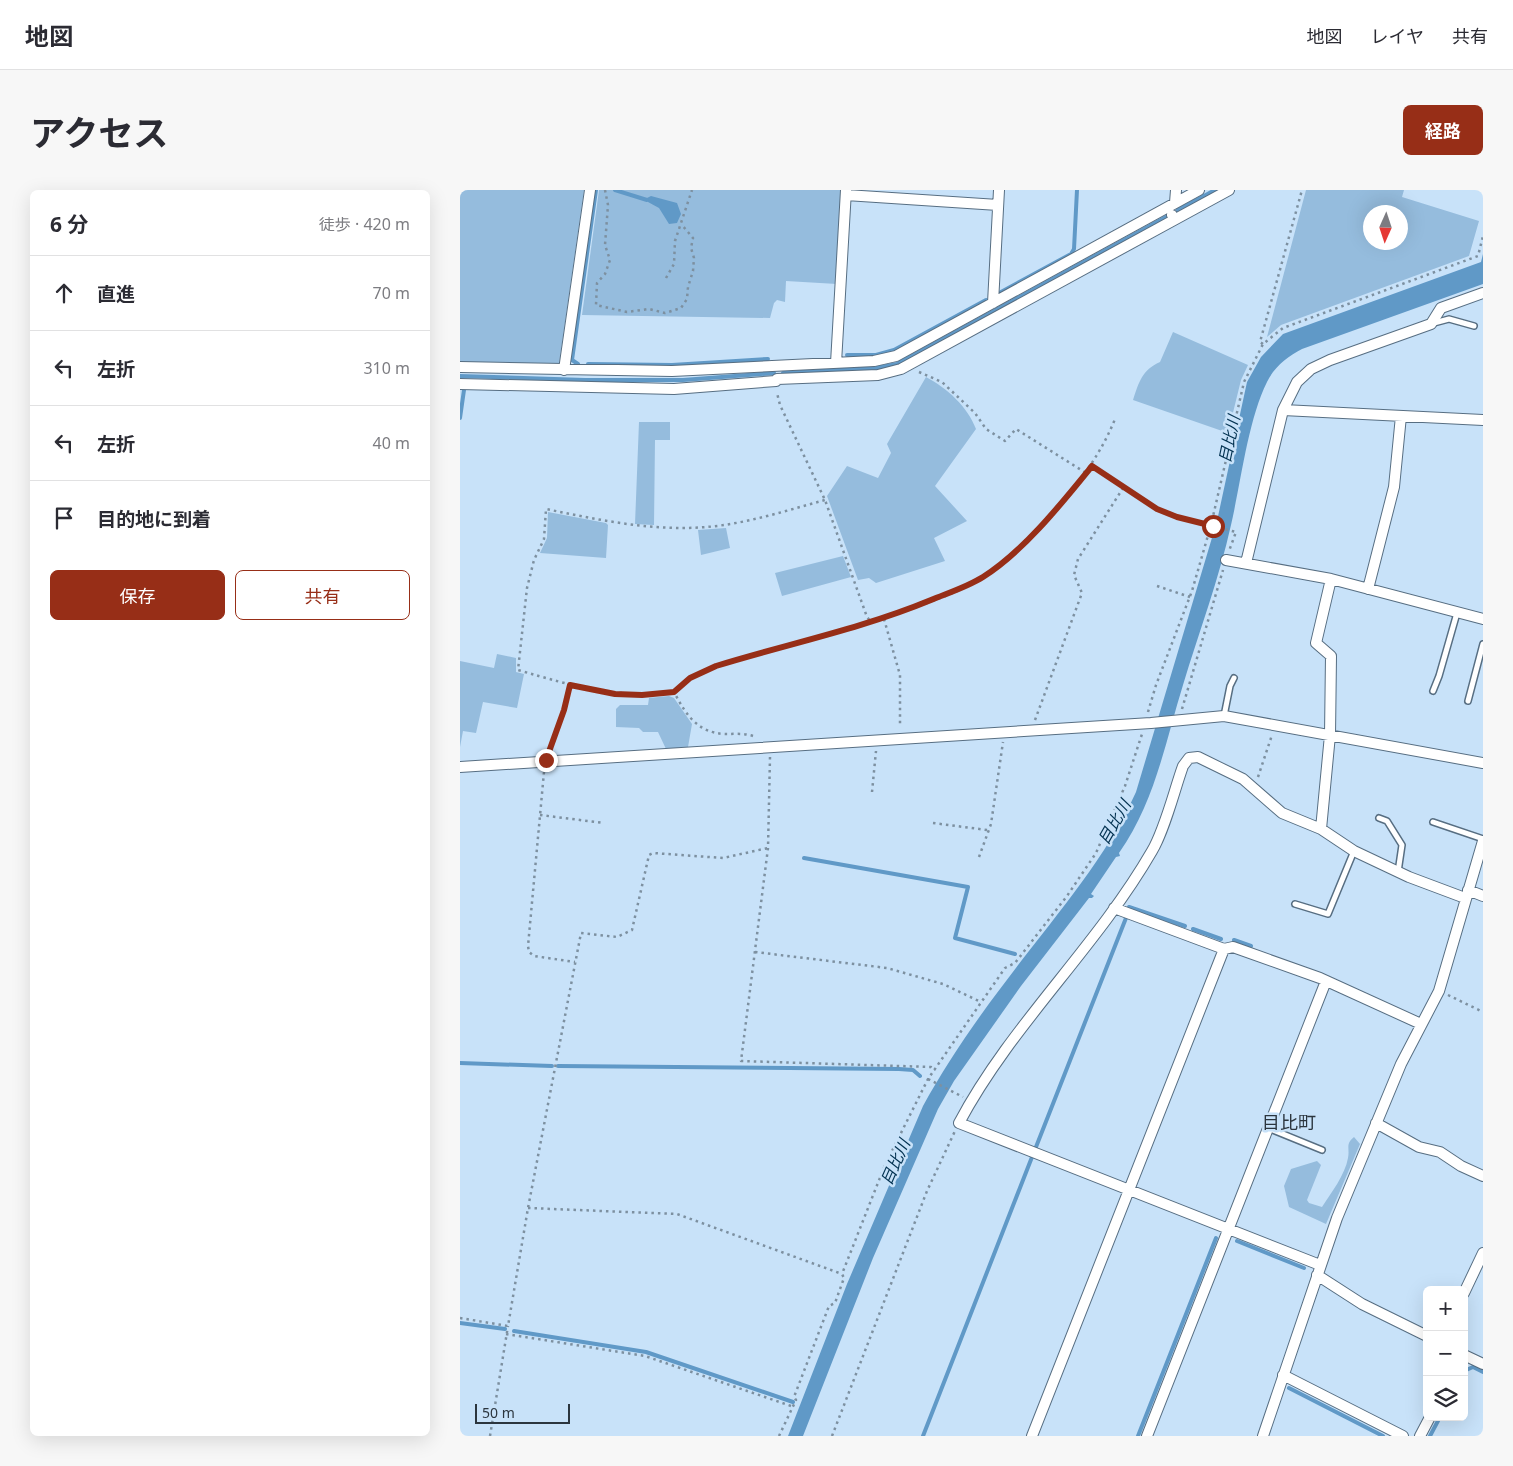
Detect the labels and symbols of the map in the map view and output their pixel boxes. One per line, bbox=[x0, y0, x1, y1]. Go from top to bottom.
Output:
north arrow bbox=[1363, 205, 1408, 250]
water label: 目比川 bbox=[1213, 411, 1245, 465]
route start bbox=[1202, 515, 1225, 538]
route end bbox=[535, 749, 558, 772]
water label: 目比川 bbox=[1092, 794, 1137, 848]
district label: 目比町 bbox=[1262, 1110, 1316, 1134]
water label: 目比川 bbox=[875, 1134, 916, 1188]
scale bar bbox=[475, 1401, 570, 1424]

